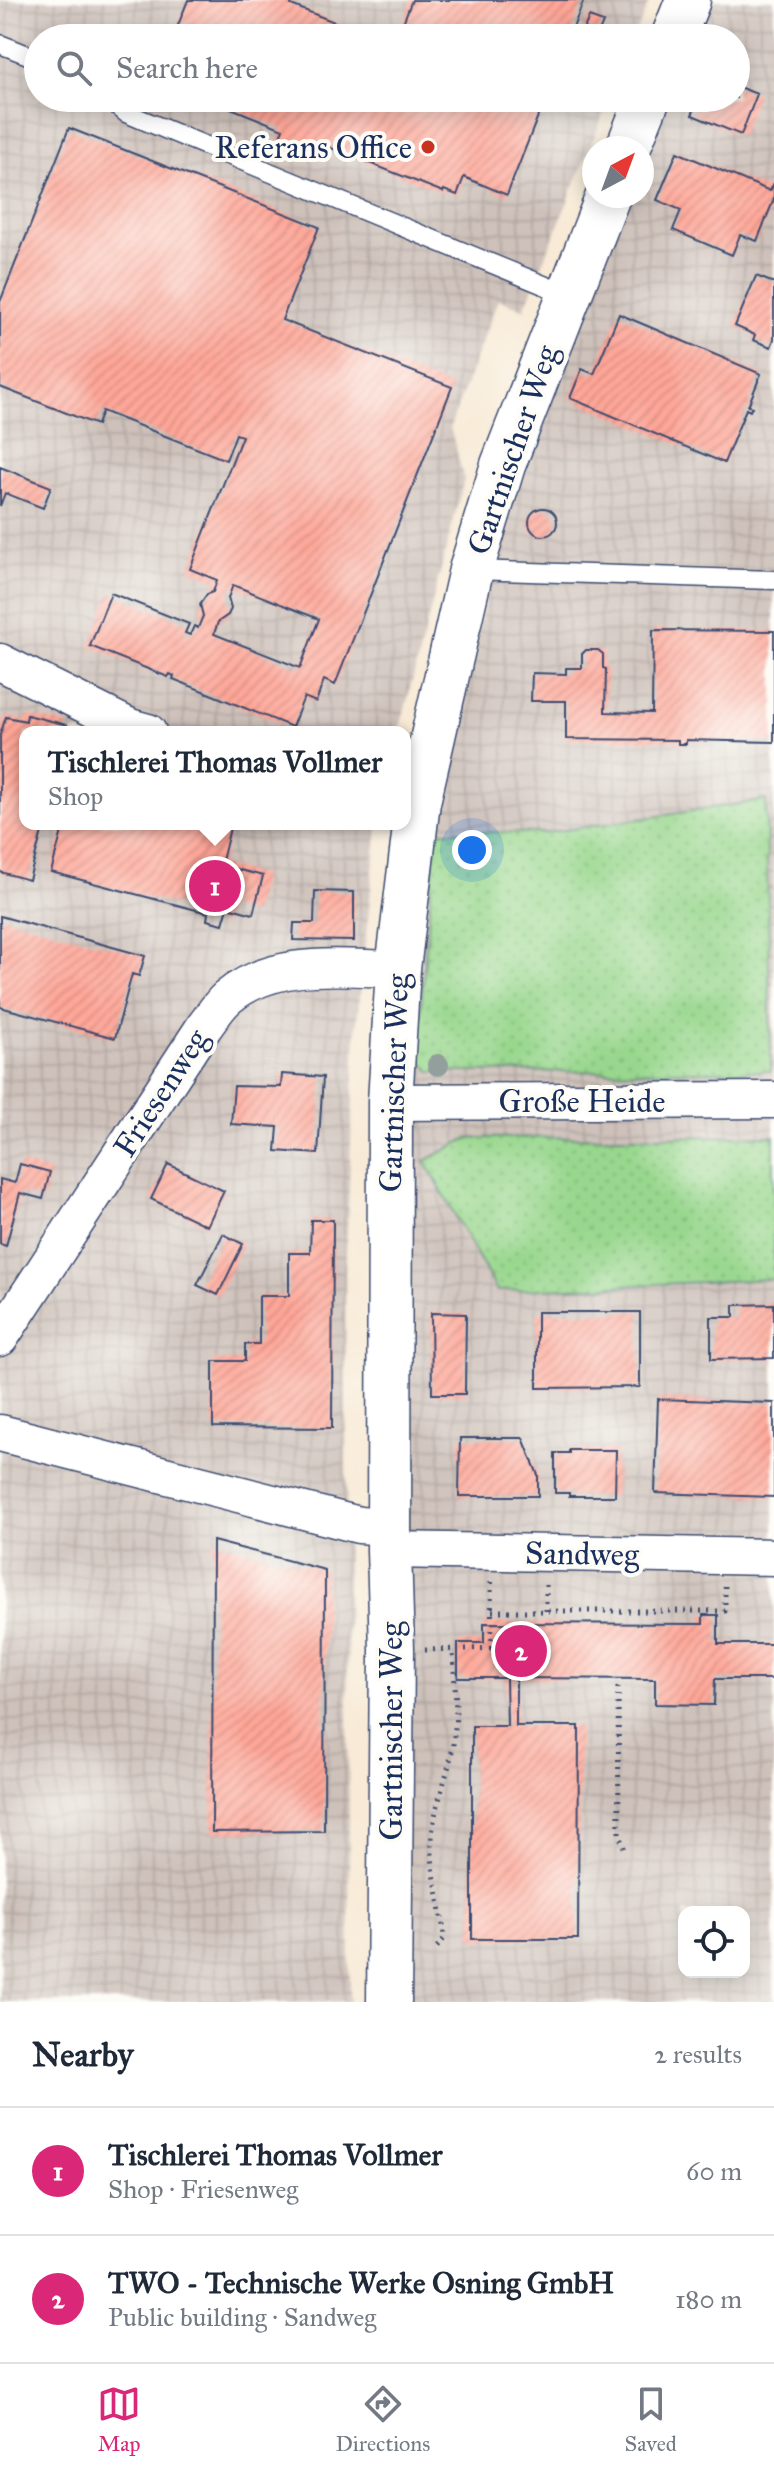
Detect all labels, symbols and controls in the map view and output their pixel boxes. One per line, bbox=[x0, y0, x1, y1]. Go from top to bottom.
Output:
search box bbox=[24, 24, 750, 112]
icon: search bbox=[52, 46, 96, 90]
text: Search here bbox=[116, 50, 258, 86]
place label: Referans Office bbox=[215, 128, 412, 167]
north arrow bbox=[582, 136, 654, 208]
marker: Referans Office bbox=[419, 138, 437, 156]
street label: Gartnischer Weg bbox=[459, 339, 567, 560]
popup bbox=[19, 726, 411, 830]
text: Tischlerei Thomas Vollmer bbox=[48, 744, 382, 780]
text: Shop bbox=[48, 780, 103, 812]
your location bbox=[452, 830, 492, 870]
pin: 1 bbox=[189, 856, 241, 916]
street label: Gartnischer Weg bbox=[371, 972, 417, 1193]
street label: Friesenweg bbox=[105, 1021, 217, 1164]
street label: Große Heide bbox=[498, 1082, 666, 1121]
street label: Sandweg bbox=[525, 1534, 640, 1575]
street label: Gartnischer Weg bbox=[372, 1621, 411, 1840]
pin: 2 bbox=[495, 1621, 547, 1681]
map controls bbox=[678, 1906, 750, 1978]
button: locate bbox=[678, 1906, 750, 1978]
text: Nearby bbox=[32, 2034, 134, 2075]
text: 2 results bbox=[654, 2038, 742, 2070]
text: Tischlerei Thomas Vollmer bbox=[108, 2137, 443, 2173]
text: 1 bbox=[53, 2155, 63, 2187]
text: 60 m bbox=[686, 2155, 742, 2187]
text: Shop · Friesenweg bbox=[108, 2173, 298, 2205]
text: TWO - Technische Werke Osning GmbH bbox=[108, 2265, 614, 2301]
text: 2 bbox=[52, 2283, 64, 2315]
text: 180 m bbox=[675, 2283, 742, 2315]
text: Public building · Sandweg bbox=[108, 2301, 376, 2333]
tab: Map bbox=[97, 2382, 141, 2457]
tab: Directions bbox=[335, 2382, 430, 2457]
tab: Saved bbox=[625, 2382, 677, 2457]

